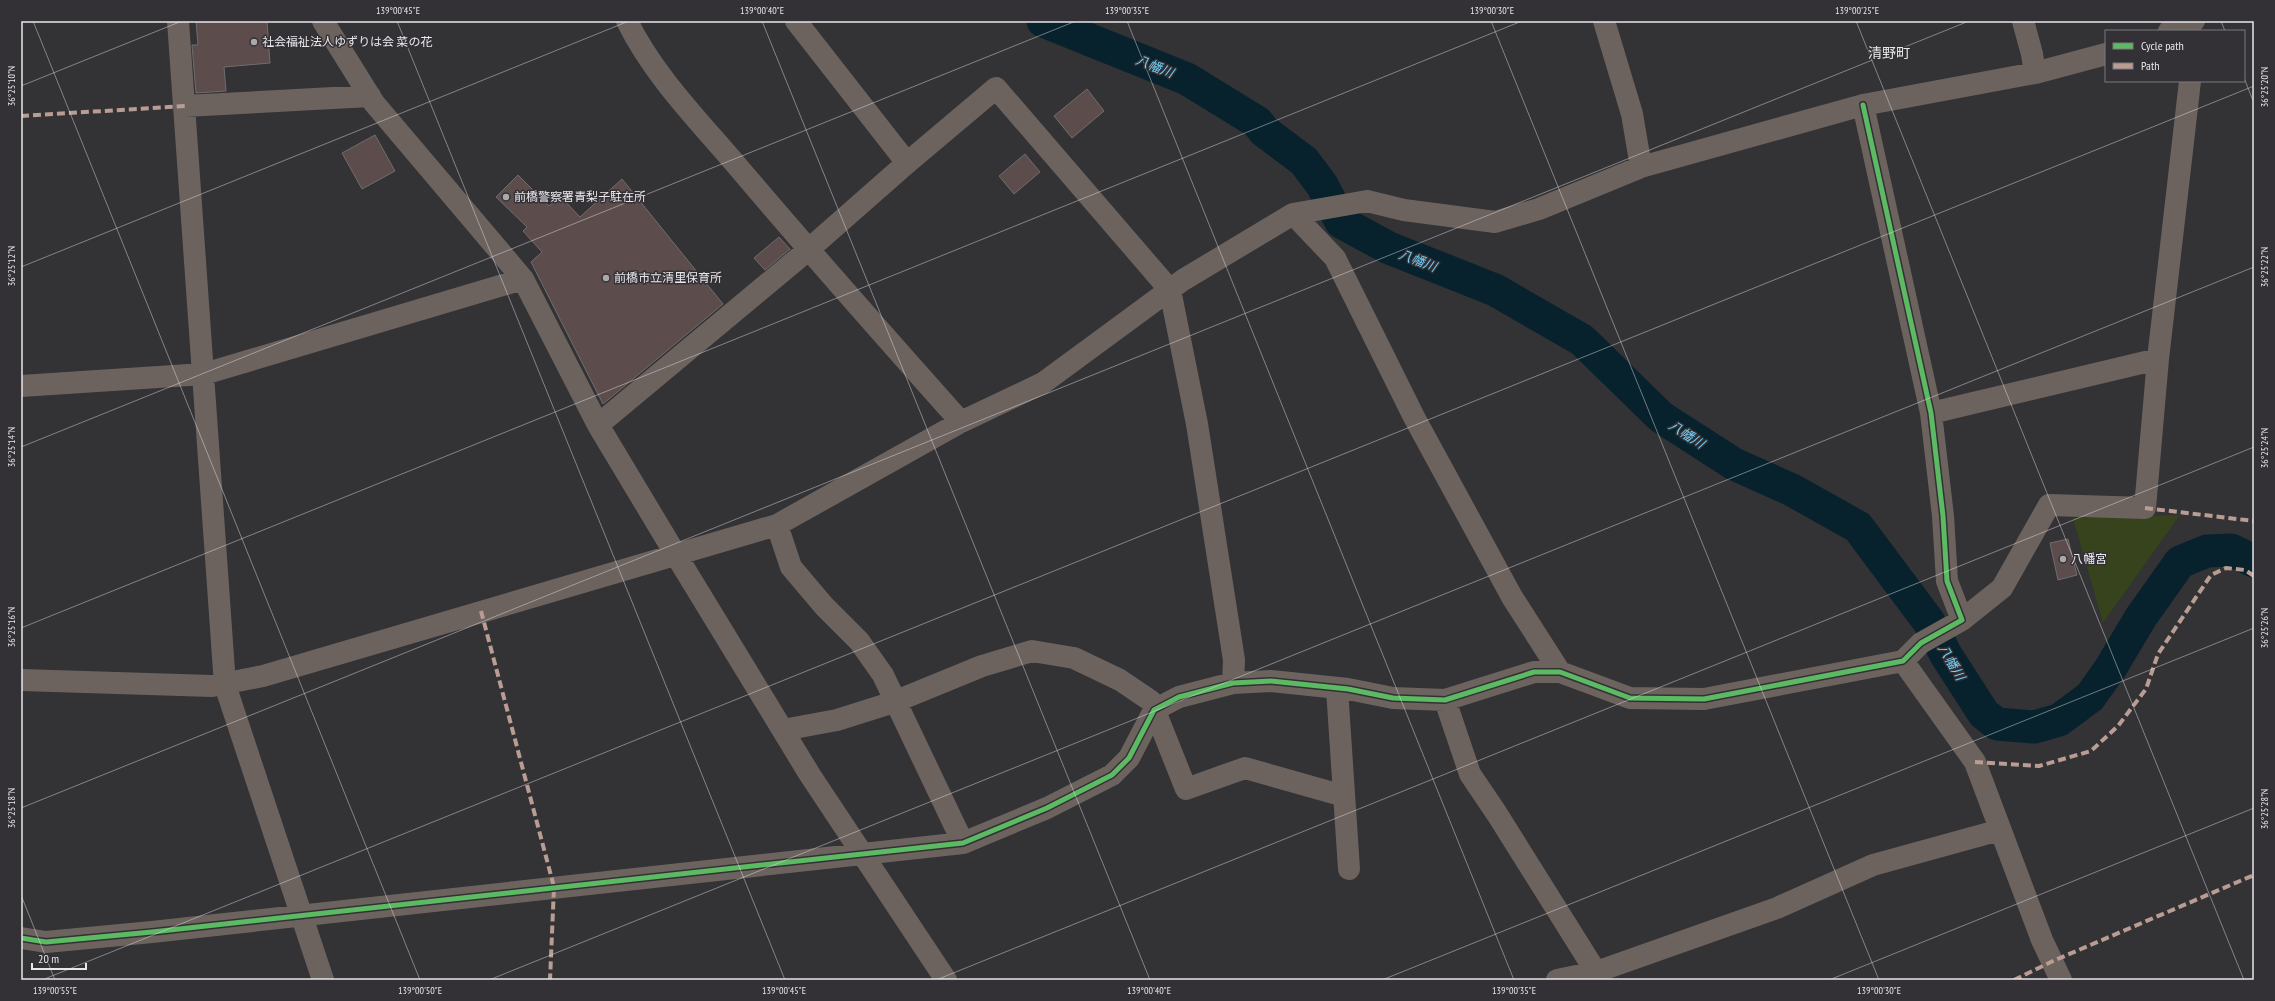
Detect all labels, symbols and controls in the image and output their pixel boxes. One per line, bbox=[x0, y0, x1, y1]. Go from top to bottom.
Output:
text: 139°00'45"E bbox=[376, 4, 420, 17]
text: 139°00'40"E bbox=[740, 4, 784, 17]
text: 139°00'35"E bbox=[1105, 4, 1149, 17]
text: 139°00'30"E bbox=[1470, 4, 1514, 17]
text: 139°00'25"E bbox=[1835, 4, 1879, 17]
legend bbox=[2105, 30, 2245, 82]
place label: 社会福祉法人ゆずりは会 菜の花 bbox=[262, 34, 433, 49]
marker: 社会福祉法人ゆずりは会 菜の花 bbox=[249, 37, 259, 47]
text: Cycle path bbox=[2141, 38, 2184, 53]
district label: 清野町 bbox=[1868, 44, 1910, 62]
water label: 八幡川 bbox=[1134, 51, 1178, 82]
text: Path bbox=[2141, 58, 2159, 73]
text: 36°25'10"N bbox=[5, 66, 18, 106]
text: 36°25'20"N bbox=[2258, 67, 2271, 107]
place label: 前橋警察署青梨子駐在所 bbox=[514, 189, 646, 204]
marker: 前橋警察署青梨子駐在所 bbox=[501, 192, 511, 202]
text: 36°25'12"N bbox=[5, 246, 18, 286]
water label: 八幡川 bbox=[1397, 246, 1441, 276]
text: 36°25'22"N bbox=[2258, 247, 2271, 287]
place label: 前橋市立清里保育所 bbox=[614, 270, 722, 285]
marker: 前橋市立清里保育所 bbox=[601, 273, 611, 283]
water label: 八幡川 bbox=[1666, 417, 1709, 453]
text: 36°25'14"N bbox=[5, 427, 18, 467]
text: 36°25'24"N bbox=[2258, 428, 2271, 468]
place label: 八幡宮 bbox=[2071, 551, 2107, 566]
marker: 八幡宮 bbox=[2058, 554, 2068, 564]
text: 36°25'16"N bbox=[5, 607, 18, 647]
text: 36°25'26"N bbox=[2258, 608, 2271, 648]
water label: 八幡川 bbox=[1934, 641, 1970, 685]
text: 36°25'18"N bbox=[5, 788, 18, 828]
text: 36°25'28"N bbox=[2258, 789, 2271, 829]
scale bar bbox=[32, 945, 86, 971]
text: 20 m bbox=[38, 951, 59, 966]
text: 139°00'55"E bbox=[33, 984, 77, 997]
text: 139°00'50"E bbox=[398, 984, 442, 997]
text: 139°00'45"E bbox=[762, 984, 806, 997]
text: 139°00'40"E bbox=[1127, 984, 1171, 997]
text: 139°00'35"E bbox=[1492, 984, 1536, 997]
text: 139°00'30"E bbox=[1857, 984, 1901, 997]

